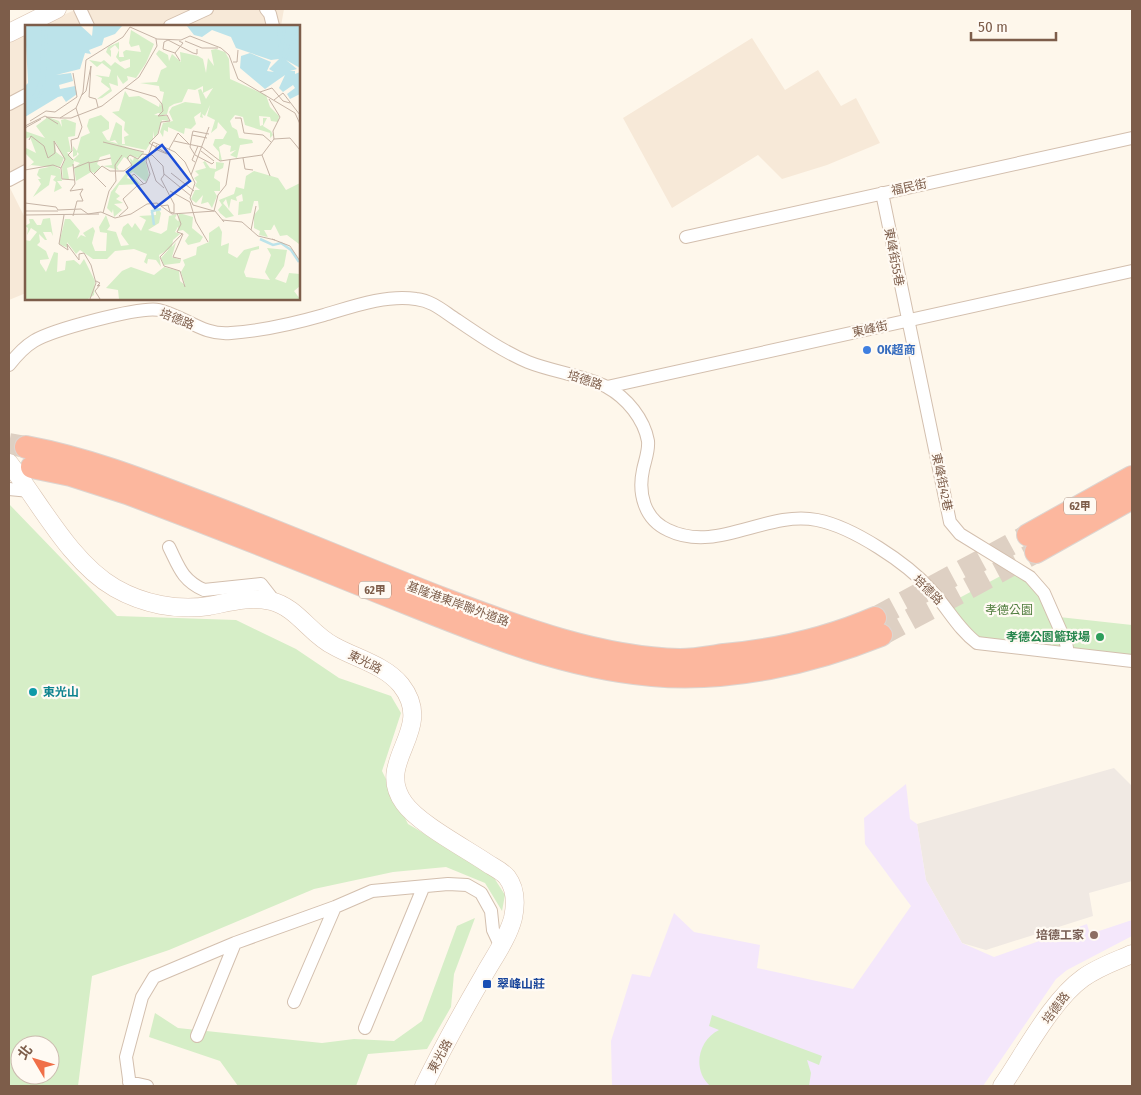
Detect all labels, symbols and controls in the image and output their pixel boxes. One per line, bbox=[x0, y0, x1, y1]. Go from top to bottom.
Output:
scale bar bbox=[971, 10, 1056, 42]
text: 50 m bbox=[978, 18, 1008, 36]
inset map bbox=[25, 25, 300, 300]
street label: 福民街 bbox=[890, 176, 928, 198]
street label: 東峰街55巷 bbox=[882, 227, 906, 287]
street label: 培德路 bbox=[158, 306, 196, 332]
street label: 東峰街 bbox=[851, 318, 889, 340]
place label: OK超商 bbox=[877, 343, 916, 357]
marker: OK超商 bbox=[861, 344, 873, 356]
street label: 培德路 bbox=[566, 368, 604, 392]
street label: 東峰街42巷 bbox=[929, 452, 955, 512]
road number: 62甲 bbox=[1064, 498, 1096, 514]
street label: 培德路 bbox=[910, 572, 946, 608]
street label: 基隆港東岸聯外道路 bbox=[405, 579, 511, 629]
road number: 62甲 bbox=[359, 582, 391, 598]
park label: 孝德公園 bbox=[985, 603, 1033, 617]
place label: 孝德公園籃球場 bbox=[1006, 630, 1090, 644]
marker: 孝德公園籃球場 bbox=[1094, 631, 1106, 643]
street label: 東光路 bbox=[346, 648, 384, 676]
place label: 東光山 bbox=[43, 685, 79, 699]
marker: 東光山 bbox=[27, 686, 39, 698]
place label: 培德工家 bbox=[1036, 928, 1084, 942]
marker: 培德工家 bbox=[1088, 929, 1100, 941]
place label: 翠峰山莊 bbox=[497, 977, 545, 991]
marker: 翠峰山莊 bbox=[481, 978, 493, 990]
street label: 培德路 bbox=[1040, 989, 1072, 1027]
north arrow bbox=[10, 1035, 60, 1085]
street label: 東光路 bbox=[425, 1037, 455, 1075]
text: 北 bbox=[14, 1042, 36, 1063]

